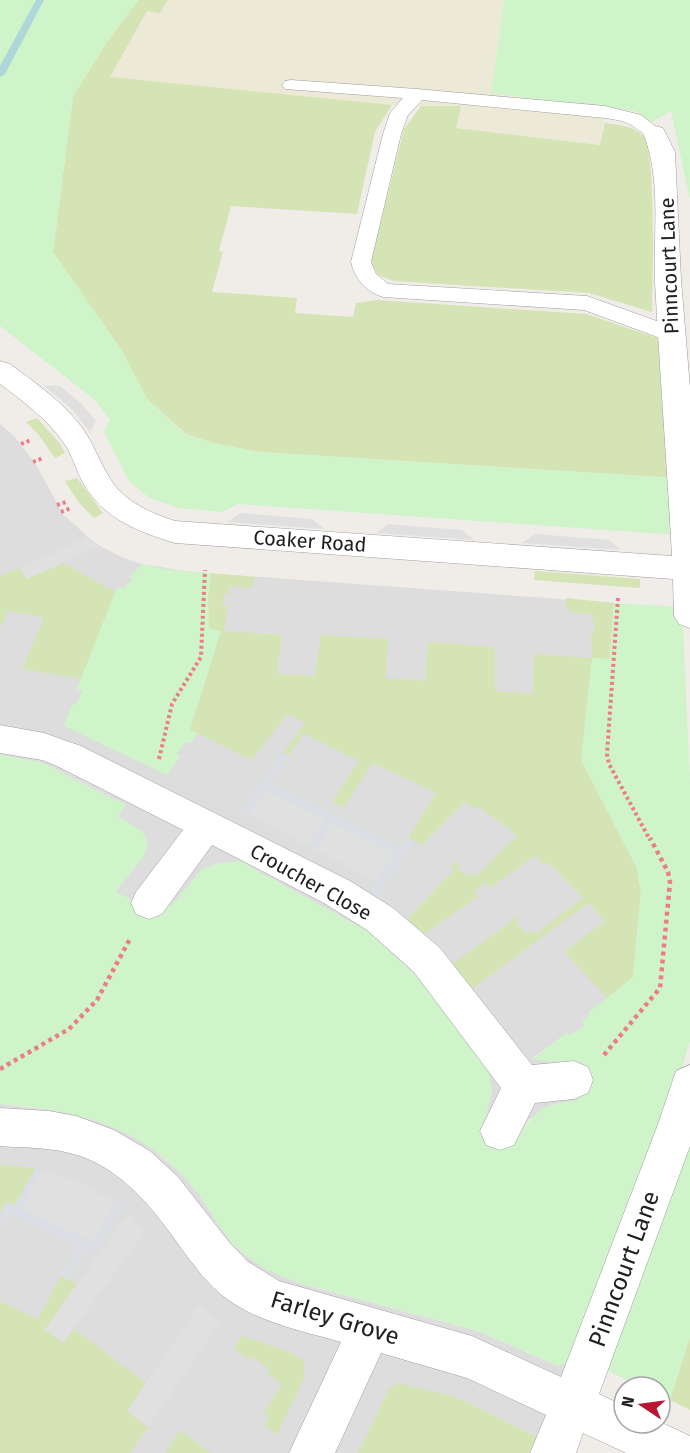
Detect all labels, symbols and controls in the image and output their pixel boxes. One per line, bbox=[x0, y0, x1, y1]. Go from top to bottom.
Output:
street label: Pinncourt Lane bbox=[655, 197, 683, 335]
street label: Coaker Road bbox=[253, 525, 367, 557]
street label: Croucher Close bbox=[246, 839, 376, 925]
street label: Pinncourt Lane bbox=[583, 1187, 665, 1351]
street label: Farley Grove bbox=[267, 1285, 403, 1351]
north arrow bbox=[612, 1375, 672, 1435]
text: N bbox=[617, 1394, 638, 1409]

